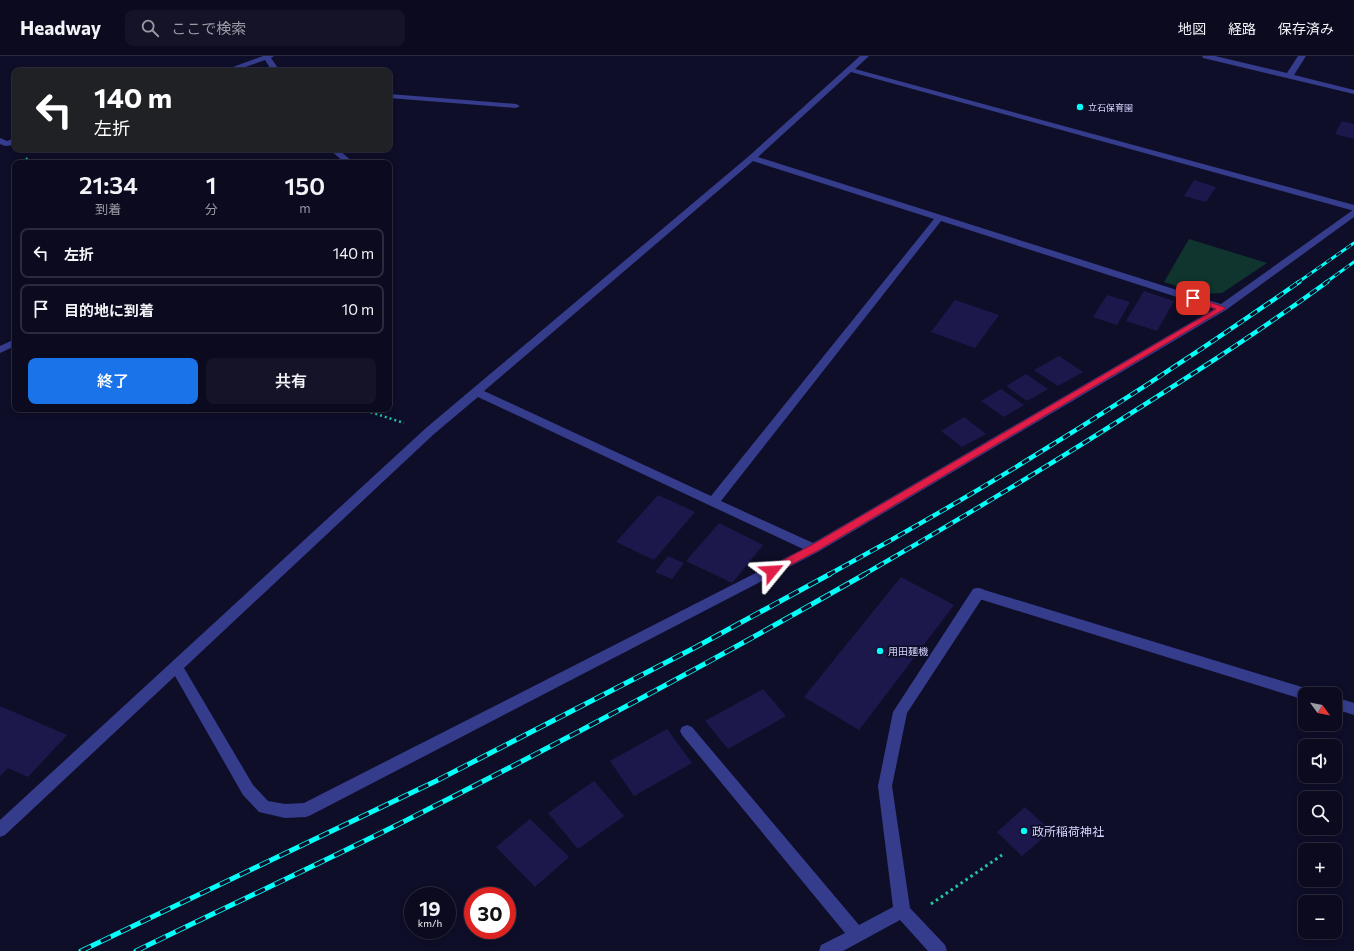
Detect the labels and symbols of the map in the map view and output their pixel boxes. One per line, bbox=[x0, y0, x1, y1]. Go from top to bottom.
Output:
marker: 立石保育園 bbox=[1075, 102, 1085, 112]
place label: 立石保育園 bbox=[1088, 102, 1133, 113]
pin bbox=[1176, 281, 1210, 315]
position arrow bbox=[751, 550, 793, 592]
place label: 用田麺機 bbox=[888, 645, 928, 657]
marker: 用田麺機 bbox=[875, 646, 885, 656]
north arrow bbox=[1298, 687, 1342, 731]
place label: 政所稲荷神社 bbox=[1032, 824, 1104, 838]
marker: 政所稲荷神社 bbox=[1019, 826, 1029, 836]
speed limit sign: 30 bbox=[464, 887, 516, 939]

